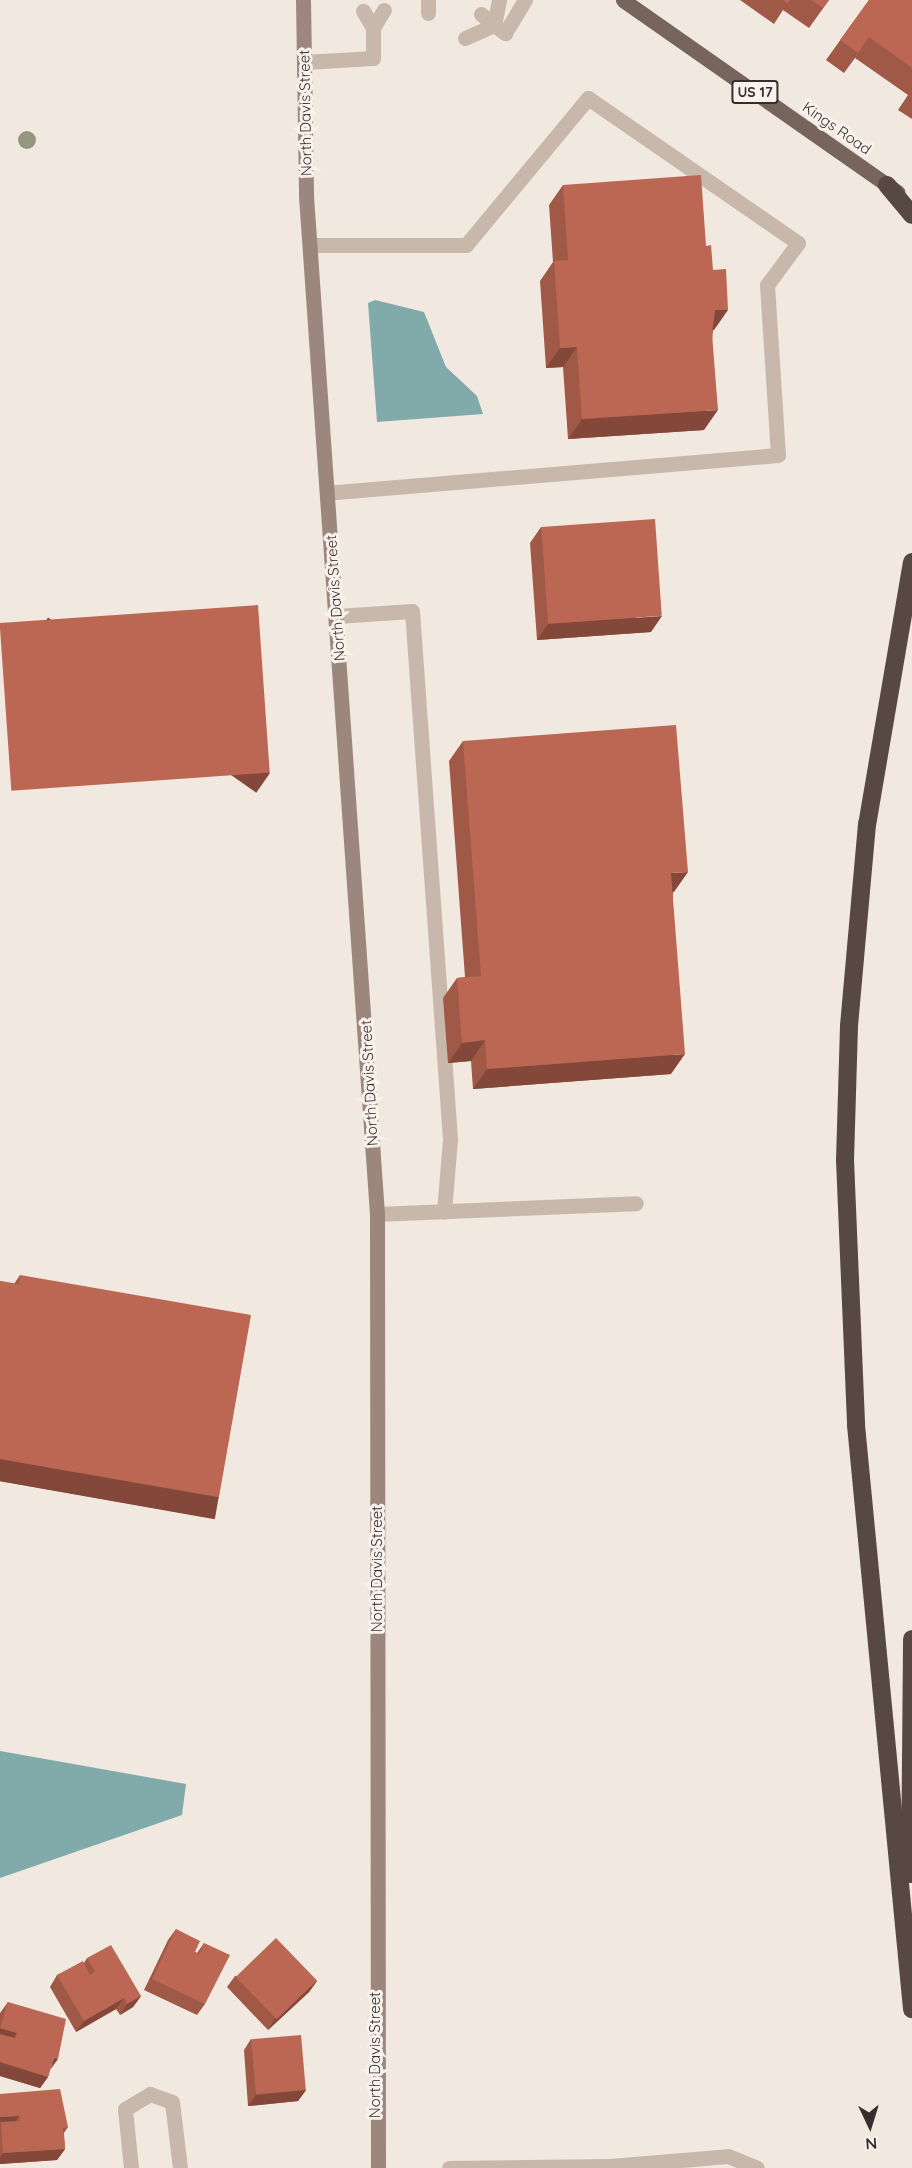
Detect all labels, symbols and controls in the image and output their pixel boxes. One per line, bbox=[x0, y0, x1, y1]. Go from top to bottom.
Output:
street label: North Davis Street bbox=[295, 50, 315, 176]
road number: US 17 bbox=[731, 81, 779, 103]
street label: Kings Road bbox=[799, 98, 875, 158]
street label: North Davis Street bbox=[322, 534, 348, 662]
street label: North Davis Street bbox=[357, 1019, 381, 1147]
street label: North Davis Street bbox=[368, 1506, 386, 1632]
street label: North Davis Street bbox=[366, 1992, 384, 2118]
north arrow bbox=[840, 2096, 900, 2156]
text: N bbox=[865, 2134, 878, 2154]

